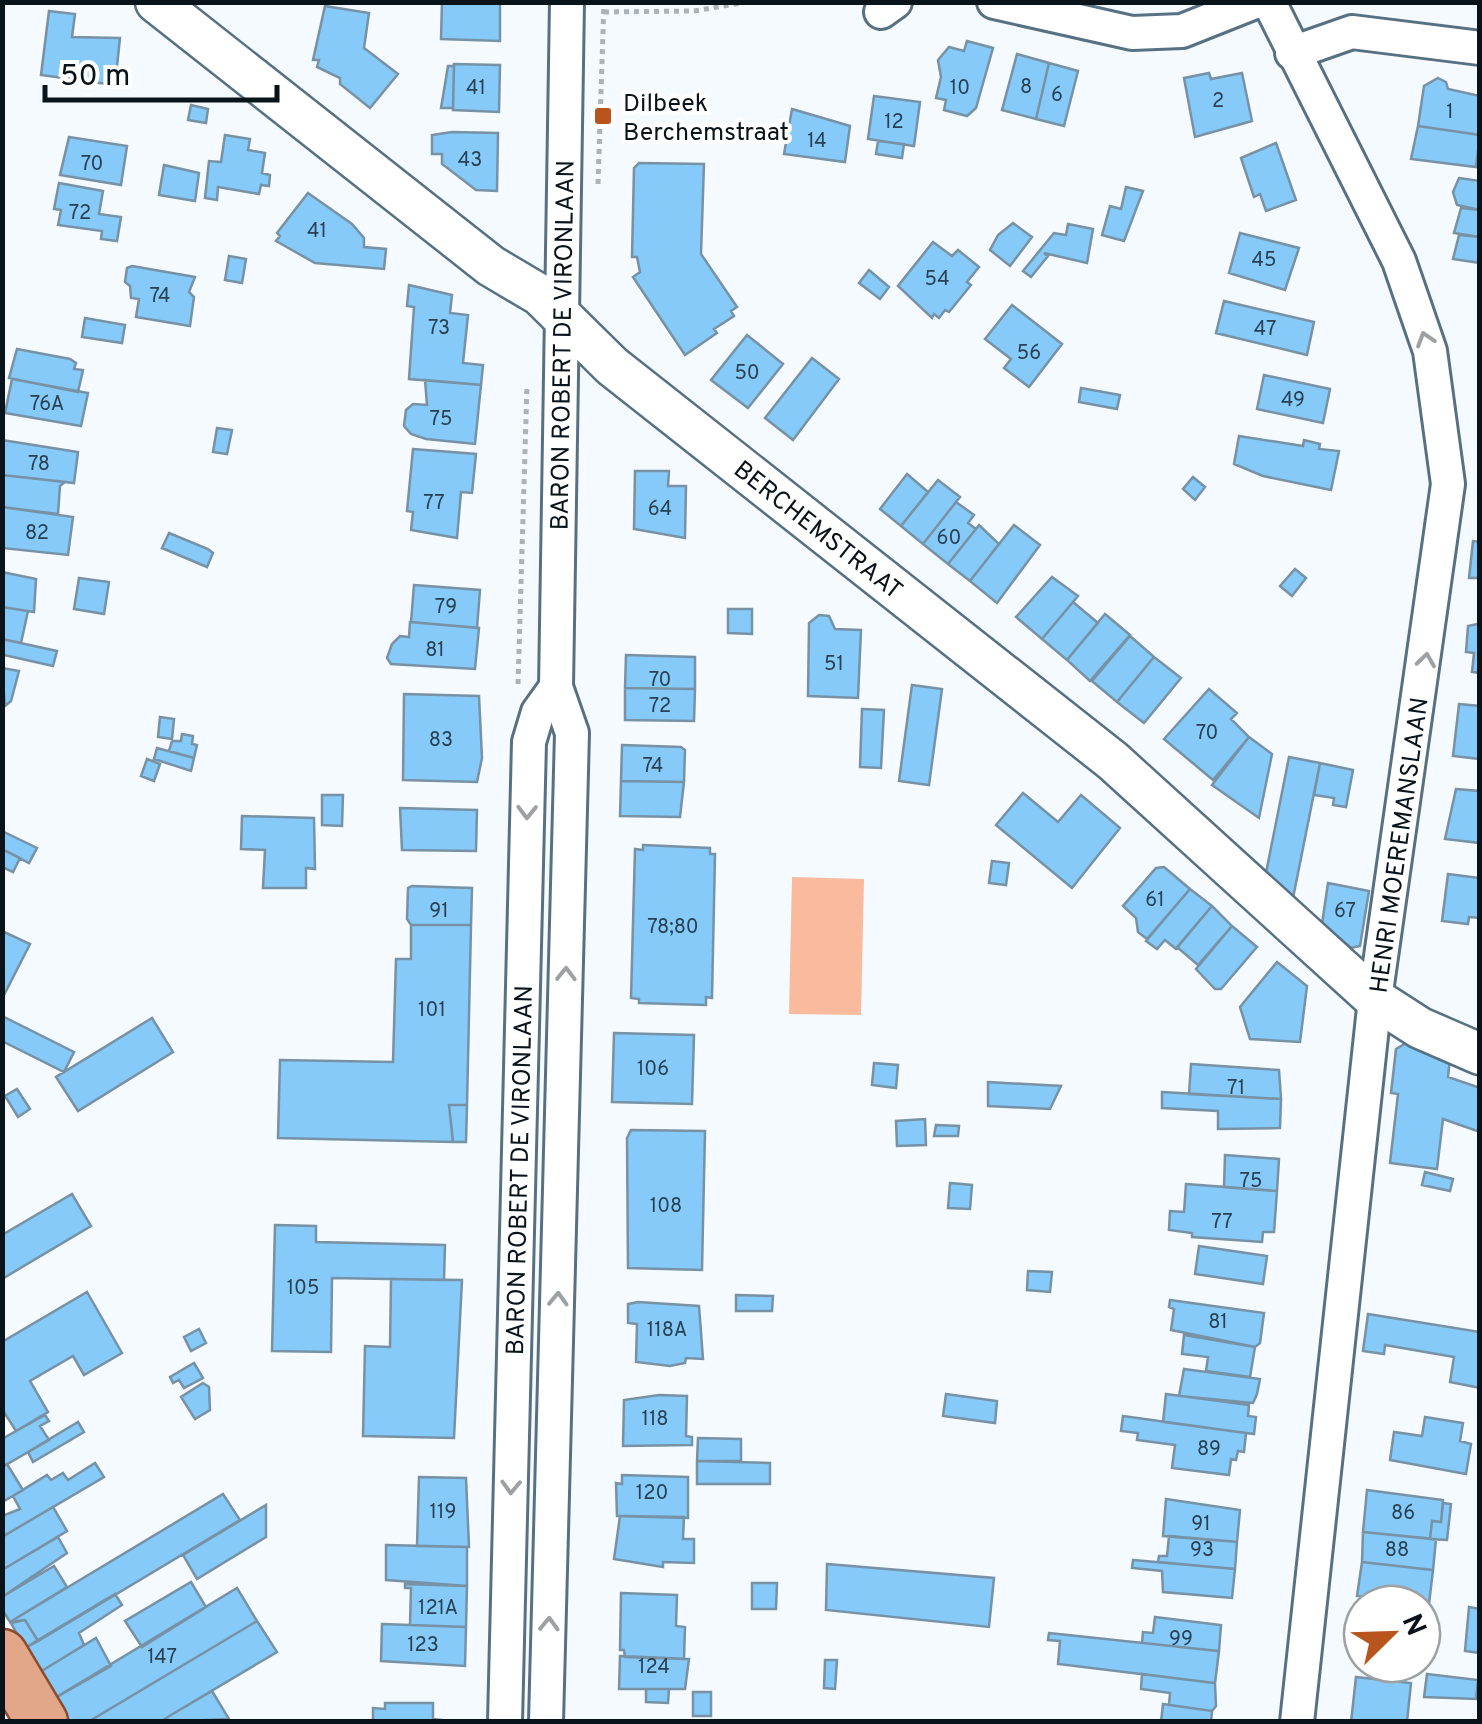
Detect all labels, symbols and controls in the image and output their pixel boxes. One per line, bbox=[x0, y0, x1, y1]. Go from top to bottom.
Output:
scale bar bbox=[45, 40, 278, 102]
text: 50 m bbox=[60, 59, 130, 96]
house number: 8 bbox=[1020, 75, 1032, 101]
house number: 41 bbox=[466, 76, 486, 102]
house number: 10 bbox=[950, 76, 970, 102]
house number: 6 bbox=[1051, 83, 1063, 109]
place label: Dilbeek Berchemstraat bbox=[623, 89, 789, 150]
house number: 2 bbox=[1212, 89, 1224, 115]
house number: 1 bbox=[1446, 100, 1454, 126]
marker: Dilbeek Berchemstraat bbox=[592, 105, 614, 127]
house number: 12 bbox=[884, 110, 904, 136]
house number: 14 bbox=[807, 129, 827, 155]
house number: 43 bbox=[458, 148, 482, 174]
house number: 70 bbox=[81, 152, 103, 178]
street label: BARON ROBERT DE VIRONLAAN bbox=[546, 160, 583, 531]
house number: 72 bbox=[69, 201, 91, 227]
house number: 41 bbox=[307, 219, 327, 245]
house number: 45 bbox=[1252, 248, 1276, 274]
house number: 54 bbox=[924, 267, 950, 293]
house number: 74 bbox=[150, 284, 170, 310]
house number: 73 bbox=[428, 316, 450, 342]
house number: 47 bbox=[1254, 317, 1276, 343]
one-way arrow bbox=[1417, 331, 1437, 348]
house number: 56 bbox=[1017, 341, 1041, 367]
house number: 50 bbox=[734, 361, 760, 387]
house number: 49 bbox=[1281, 388, 1305, 414]
house number: 76A bbox=[30, 392, 64, 418]
house number: 75 bbox=[430, 407, 452, 433]
house number: 78 bbox=[28, 452, 50, 478]
street label: BERCHEMSTRAAT bbox=[726, 455, 908, 608]
house number: 77 bbox=[423, 491, 445, 517]
house number: 64 bbox=[648, 497, 672, 523]
house number: 82 bbox=[25, 521, 49, 547]
house number: 60 bbox=[937, 526, 961, 552]
house number: 79 bbox=[435, 595, 457, 621]
house number: 81 bbox=[425, 638, 445, 664]
house number: 51 bbox=[824, 652, 844, 678]
one-way arrow bbox=[1414, 652, 1435, 668]
house number: 70 bbox=[649, 668, 671, 694]
house number: 72 bbox=[649, 694, 671, 720]
street label: HENRI MOEREMANSLAAN bbox=[1364, 695, 1438, 995]
house number: 70 bbox=[1196, 721, 1218, 747]
house number: 83 bbox=[429, 728, 453, 754]
house number: 74 bbox=[643, 754, 663, 780]
one-way arrow bbox=[516, 805, 538, 820]
house number: 61 bbox=[1145, 888, 1165, 914]
house number: 91 bbox=[429, 899, 449, 925]
house number: 67 bbox=[1334, 899, 1356, 925]
house number: 78;80 bbox=[647, 915, 699, 941]
one-way arrow bbox=[556, 966, 577, 982]
street label: BARON ROBERT DE VIRONLAAN bbox=[501, 985, 542, 1356]
house number: 101 bbox=[418, 998, 446, 1024]
house number: 106 bbox=[637, 1057, 669, 1083]
house number: 71 bbox=[1227, 1076, 1245, 1102]
house number: 75 bbox=[1240, 1169, 1262, 1195]
house number: 108 bbox=[650, 1194, 682, 1220]
house number: 77 bbox=[1211, 1210, 1233, 1236]
house number: 105 bbox=[287, 1276, 319, 1302]
one-way arrow bbox=[547, 1291, 568, 1307]
house number: 81 bbox=[1208, 1310, 1228, 1336]
house number: 118A bbox=[647, 1318, 687, 1344]
house number: 118 bbox=[641, 1407, 669, 1433]
house number: 89 bbox=[1197, 1437, 1221, 1463]
one-way arrow bbox=[500, 1479, 521, 1495]
house number: 120 bbox=[636, 1481, 668, 1507]
house number: 119 bbox=[430, 1500, 456, 1526]
house number: 86 bbox=[1391, 1501, 1415, 1527]
house number: 91 bbox=[1191, 1512, 1211, 1538]
house number: 93 bbox=[1190, 1538, 1214, 1564]
house number: 88 bbox=[1385, 1538, 1409, 1564]
north arrow bbox=[1342, 1584, 1442, 1684]
house number: 121A bbox=[418, 1596, 458, 1622]
text: N bbox=[1392, 1609, 1433, 1642]
one-way arrow bbox=[538, 1616, 559, 1632]
house number: 99 bbox=[1169, 1627, 1193, 1653]
house number: 123 bbox=[407, 1633, 439, 1659]
house number: 147 bbox=[147, 1645, 177, 1671]
house number: 124 bbox=[638, 1655, 670, 1681]

